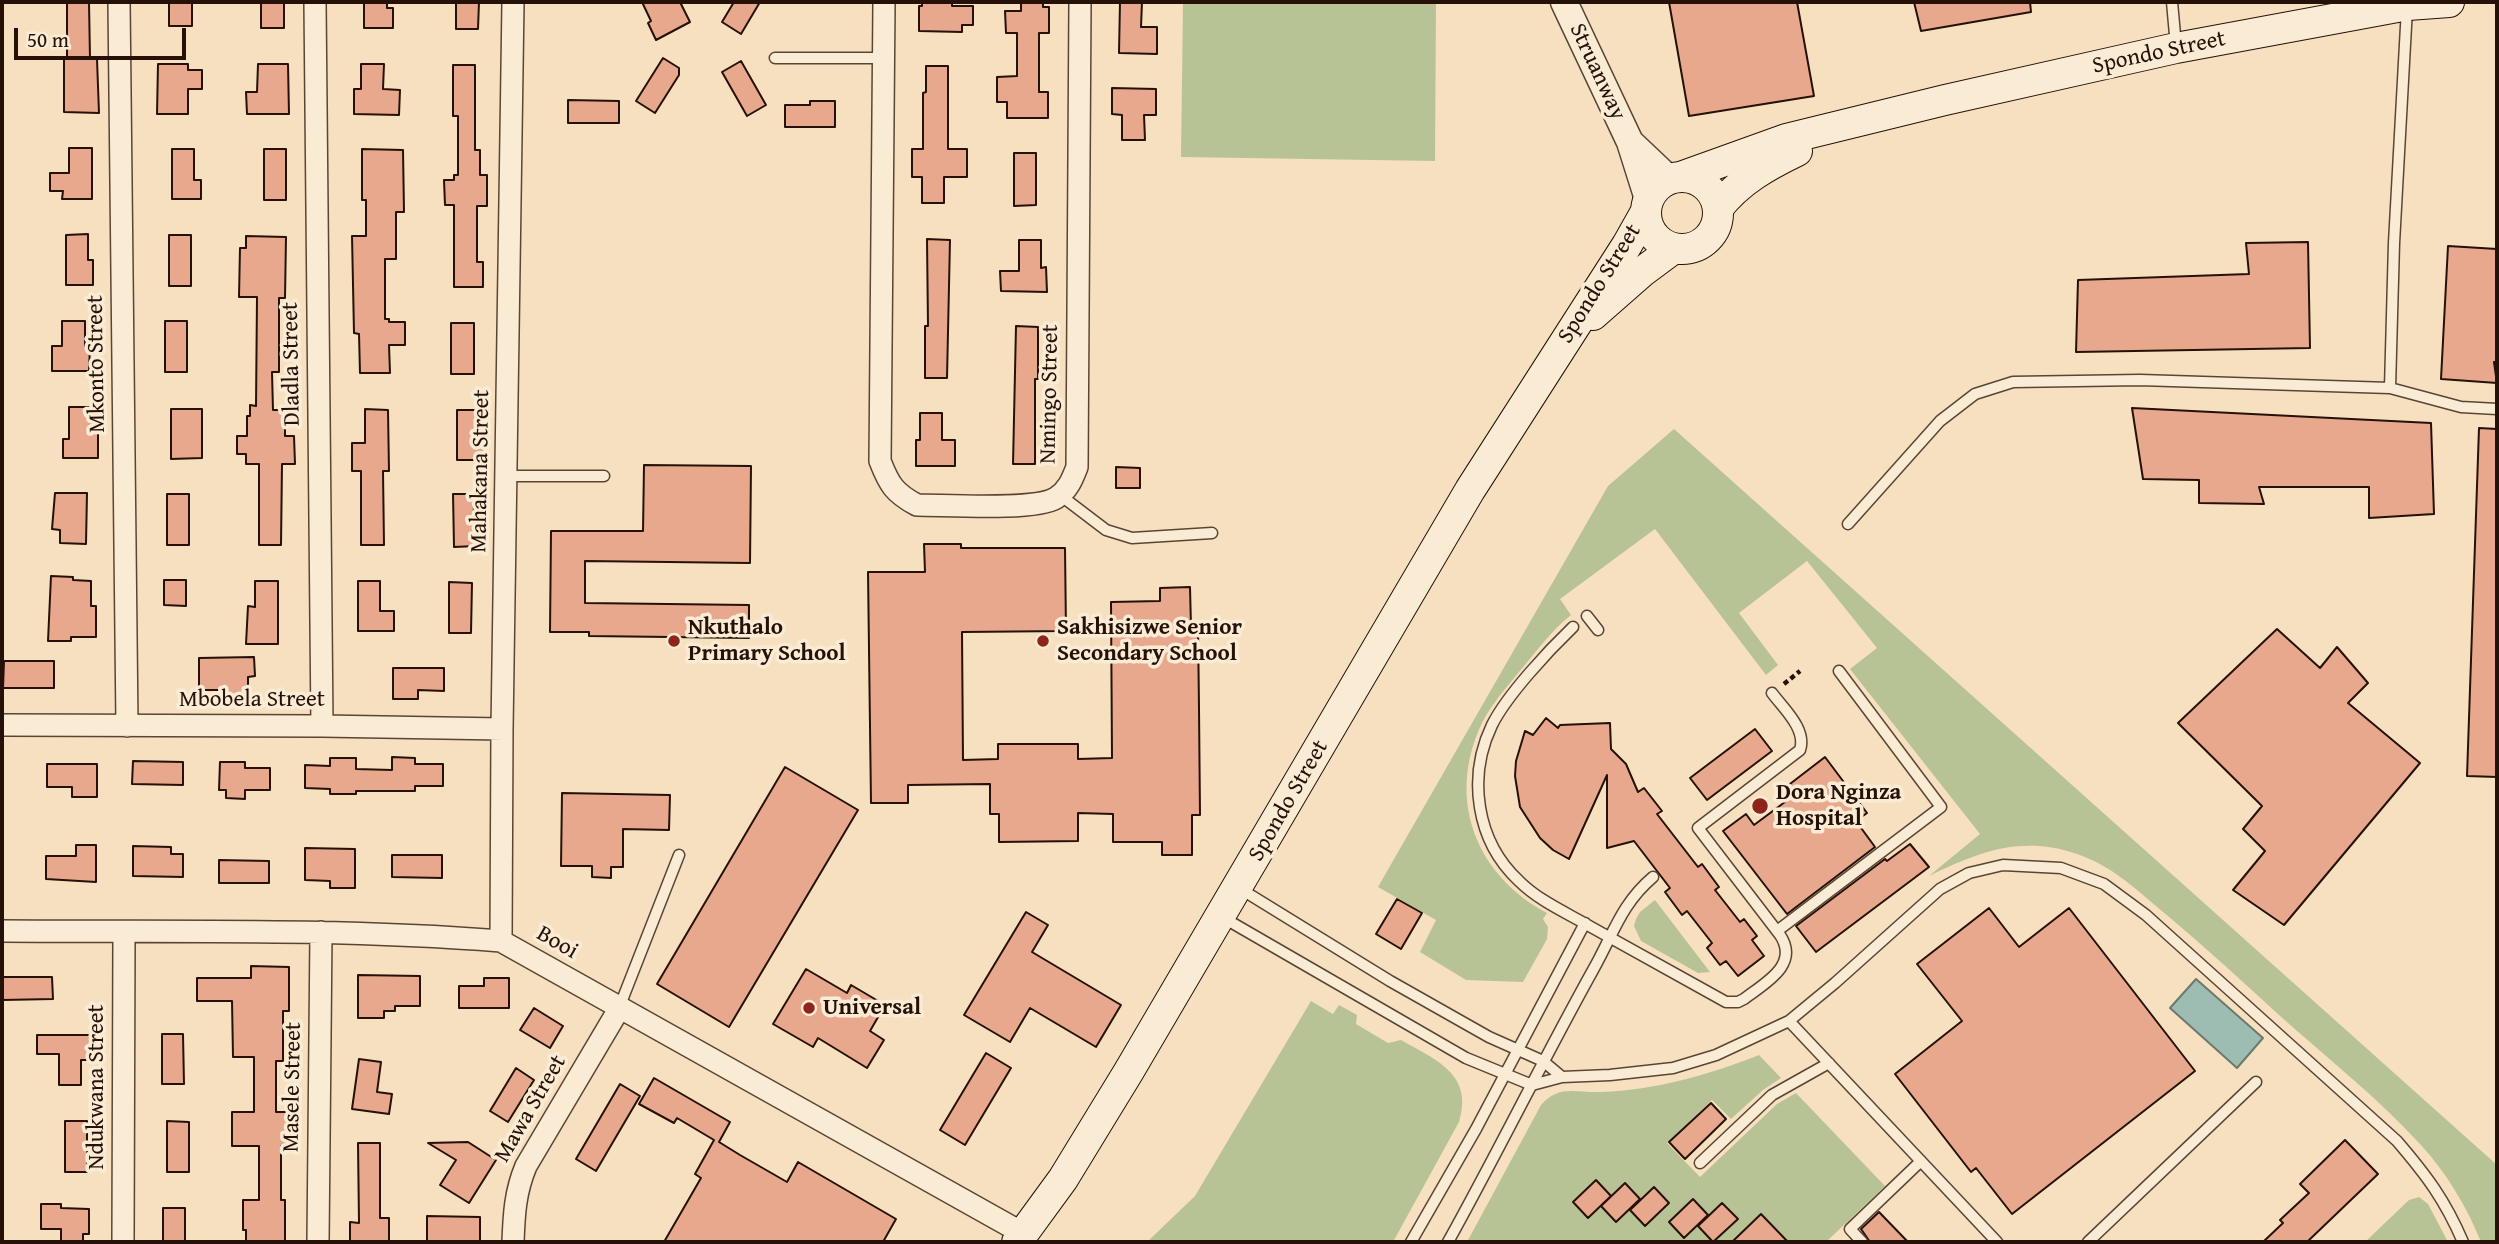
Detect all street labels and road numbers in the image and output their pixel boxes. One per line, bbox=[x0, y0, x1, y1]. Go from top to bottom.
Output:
street label: Struanway bbox=[1563, 19, 1631, 125]
street label: Spondo Street bbox=[2090, 25, 2228, 81]
street label: Spondo Street bbox=[1552, 219, 1648, 349]
street label: Mkonto Street bbox=[82, 295, 112, 433]
street label: Dladla Street bbox=[277, 302, 307, 426]
street label: Nmingo Street bbox=[1035, 324, 1065, 464]
street label: Mahakana Street bbox=[466, 389, 496, 553]
street label: Mbobela Street bbox=[179, 686, 325, 714]
street label: Spondo Street bbox=[1243, 735, 1335, 867]
street label: Booi bbox=[531, 920, 583, 966]
street label: Ndukwana Street bbox=[83, 1004, 111, 1170]
street label: Masele Street bbox=[278, 1022, 308, 1152]
street label: Mawa Street bbox=[489, 1050, 573, 1168]

